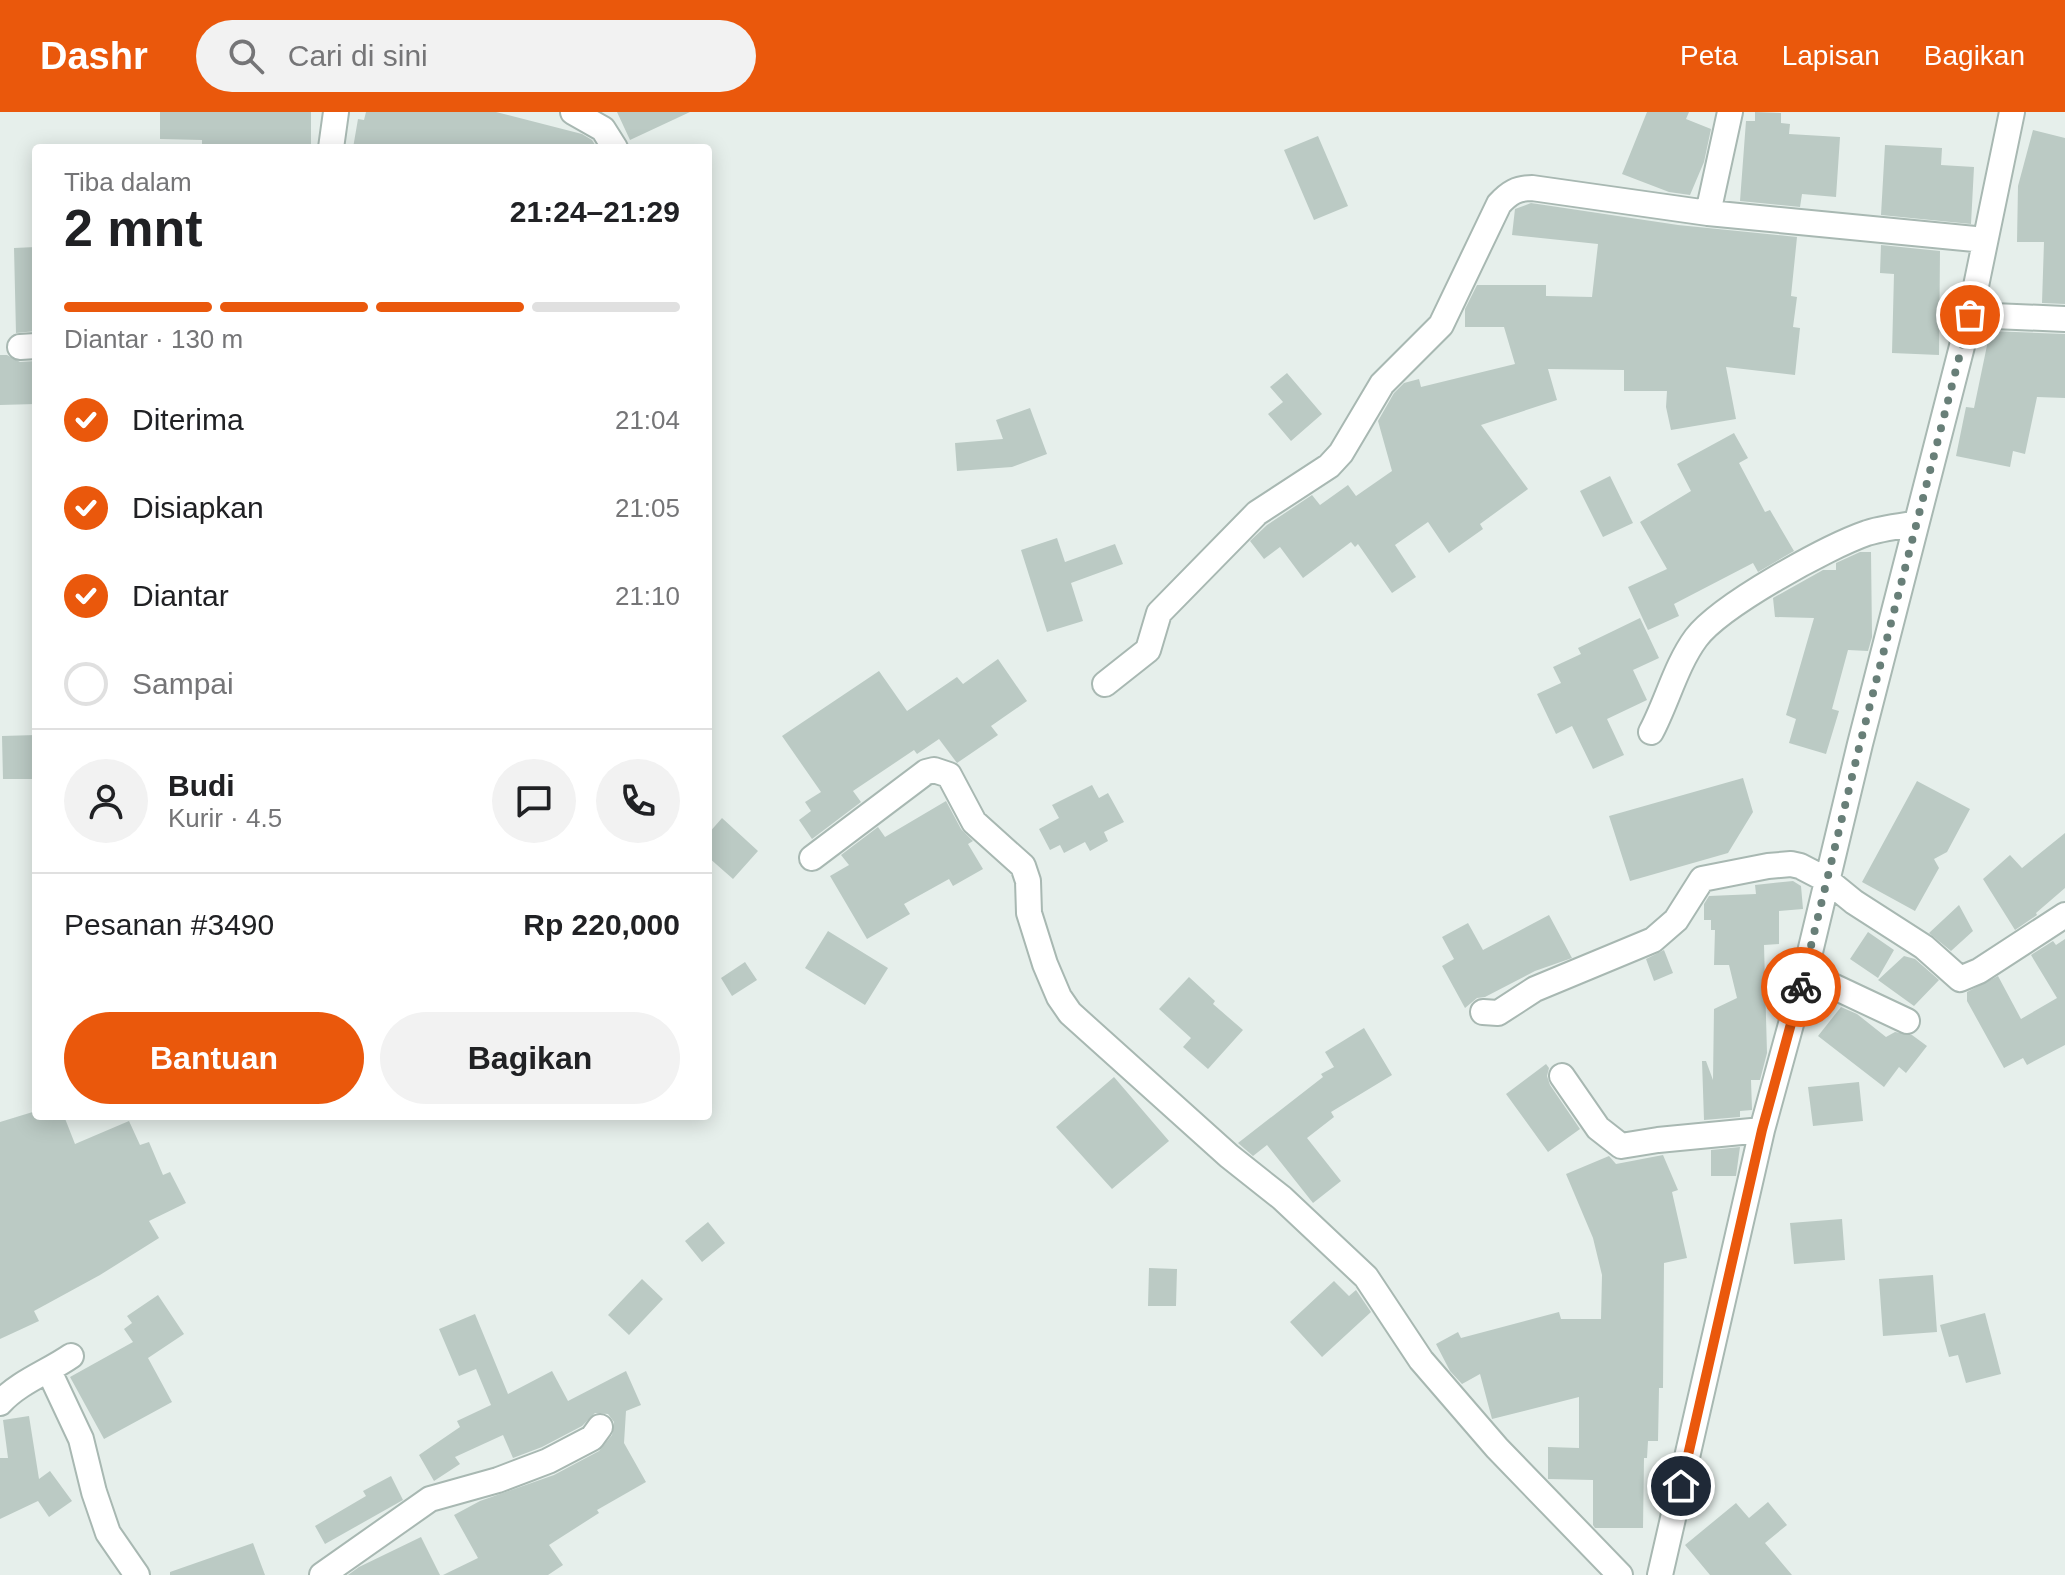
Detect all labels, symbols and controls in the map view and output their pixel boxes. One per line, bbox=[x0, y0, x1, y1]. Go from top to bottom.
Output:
search box bbox=[196, 20, 756, 92]
icon: search bbox=[224, 34, 268, 78]
text: Dashr bbox=[40, 35, 148, 77]
text: Cari di sini bbox=[288, 39, 428, 72]
text: Peta bbox=[1680, 40, 1738, 71]
text: Lapisan bbox=[1782, 40, 1880, 71]
text: Bagikan bbox=[1924, 40, 2025, 71]
text: Tiba dalam bbox=[64, 167, 192, 197]
text: 21:24–21:29 bbox=[510, 195, 680, 228]
text: 2 mnt bbox=[64, 199, 203, 257]
pin bbox=[1936, 281, 2004, 349]
icon: bag bbox=[1948, 293, 1992, 337]
text: Diantar · 130 m bbox=[64, 324, 243, 354]
icon: check bbox=[64, 398, 108, 442]
text: Diterima bbox=[132, 403, 244, 436]
text: 21:04 bbox=[615, 405, 680, 435]
icon: check bbox=[64, 486, 108, 530]
text: Disiapkan bbox=[132, 491, 264, 524]
text: 21:05 bbox=[615, 493, 680, 523]
icon: check bbox=[64, 574, 108, 618]
text: Diantar bbox=[132, 579, 229, 612]
text: 21:10 bbox=[615, 581, 680, 611]
text: Sampai bbox=[132, 667, 234, 700]
button: person bbox=[64, 759, 148, 843]
button: chat bbox=[492, 759, 576, 843]
button: phone bbox=[596, 759, 680, 843]
text: Budi bbox=[168, 769, 235, 802]
text: Kurir · 4.5 bbox=[168, 803, 282, 833]
text: Pesanan #3490 bbox=[64, 908, 274, 941]
text: Rp 220,000 bbox=[523, 908, 680, 941]
courier bbox=[1761, 947, 1841, 1027]
icon: bike bbox=[1779, 965, 1823, 1009]
button: Bantuan bbox=[64, 1012, 364, 1104]
button: Bagikan bbox=[380, 1012, 680, 1104]
pin bbox=[1647, 1452, 1715, 1520]
icon: home bbox=[1659, 1464, 1703, 1508]

